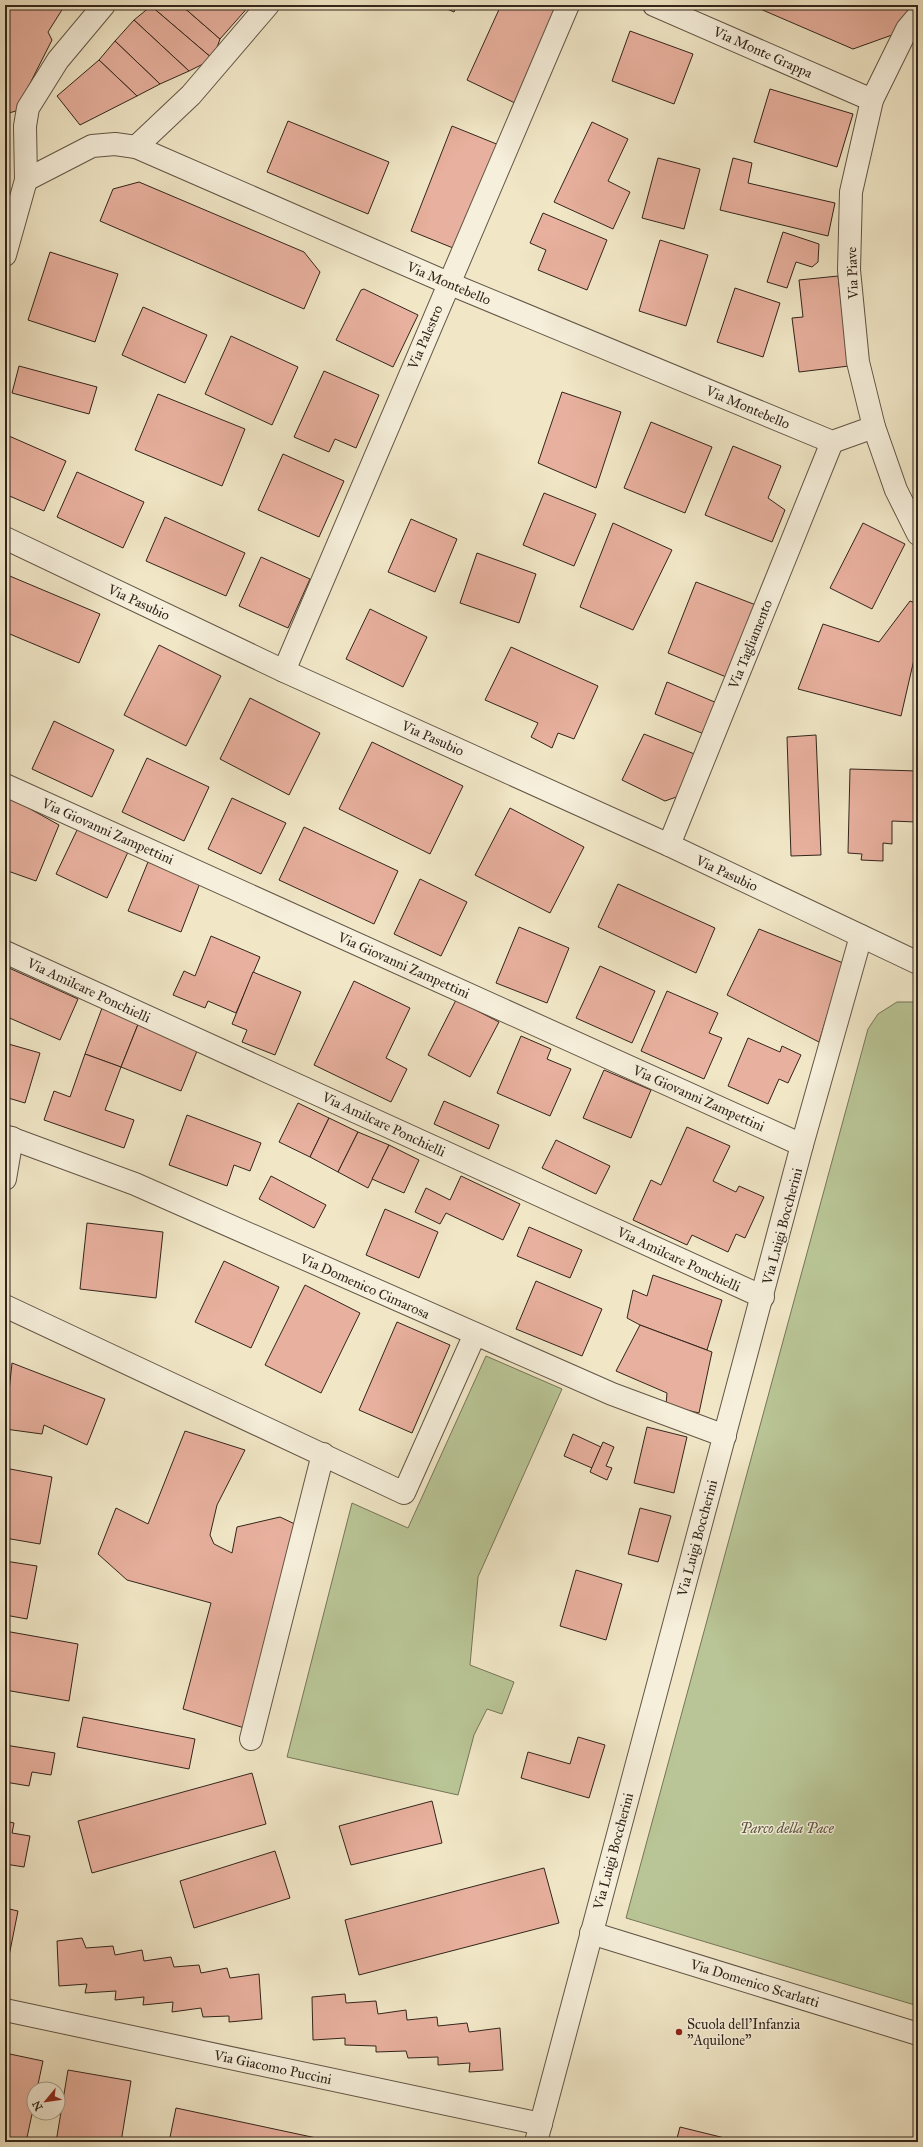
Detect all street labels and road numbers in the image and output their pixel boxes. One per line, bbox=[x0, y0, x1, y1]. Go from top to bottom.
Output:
street label: Via Monte Grappa bbox=[710, 23, 815, 82]
street label: Via Piave bbox=[843, 246, 862, 301]
street label: Via Montebello bbox=[403, 258, 493, 309]
street label: Via Palestro bbox=[404, 303, 447, 373]
street label: Via Montebello bbox=[702, 382, 792, 433]
street label: Via Pasubio bbox=[104, 580, 172, 624]
street label: Via Tagliamento bbox=[725, 597, 776, 692]
street label: Via Pasubio bbox=[398, 717, 467, 760]
street label: Via Giovanni Zampettini bbox=[38, 794, 177, 868]
street label: Via Pasubio bbox=[692, 851, 760, 895]
street label: Via Giovanni Zampettini bbox=[334, 928, 473, 1002]
street label: Via Amilcare Ponchielli bbox=[23, 954, 153, 1027]
street label: Via Giovanni Zampettini bbox=[629, 1061, 768, 1135]
street label: Via Amilcare Ponchielli bbox=[318, 1088, 448, 1161]
street label: Via Luigi Boccherini bbox=[759, 1166, 806, 1287]
street label: Via Amilcare Ponchielli bbox=[613, 1223, 743, 1296]
street label: Via Domenico Cimarosa bbox=[296, 1250, 432, 1323]
street label: Via Luigi Boccherini bbox=[674, 1478, 721, 1599]
street label: Via Luigi Boccherini bbox=[590, 1791, 637, 1912]
street label: Via Domenico Scarlatti bbox=[687, 1955, 822, 2011]
street label: Via Giacomo Puccini bbox=[211, 2046, 333, 2088]

